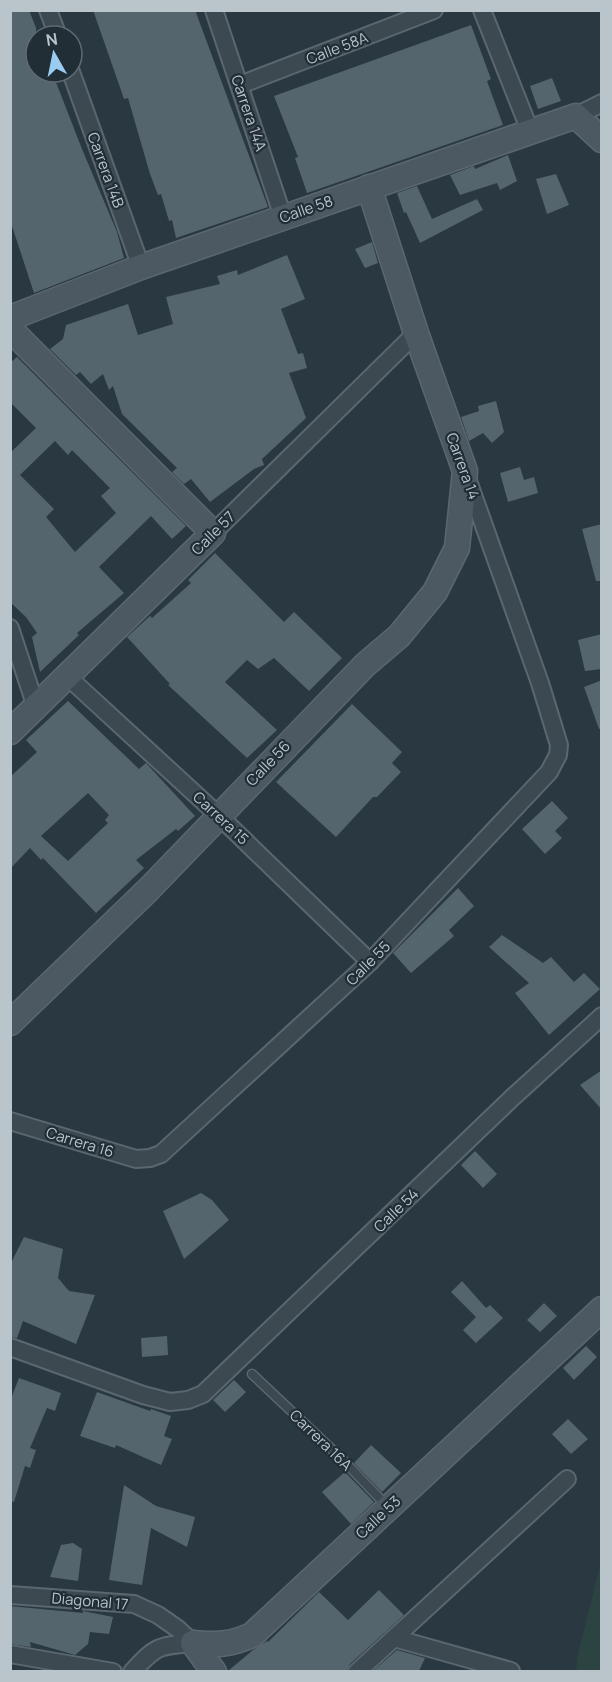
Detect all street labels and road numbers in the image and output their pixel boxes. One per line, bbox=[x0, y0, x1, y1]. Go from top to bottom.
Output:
street label: Calle 58A bbox=[303, 26, 371, 69]
street label: Carrera 14A bbox=[226, 72, 272, 154]
street label: Carrera 14B bbox=[83, 129, 129, 211]
street label: Calle 58 bbox=[276, 190, 336, 228]
street label: Carrera 14 bbox=[441, 430, 485, 502]
street label: Calle 57 bbox=[186, 506, 240, 560]
street label: Calle 56 bbox=[241, 736, 295, 790]
street label: Carrera 15 bbox=[188, 787, 254, 849]
street label: Calle 55 bbox=[341, 936, 395, 990]
street label: Carrera 16 bbox=[43, 1122, 117, 1162]
street label: Calle 54 bbox=[369, 1183, 423, 1237]
street label: Carrera 16A bbox=[285, 1405, 357, 1476]
street label: Calle 53 bbox=[351, 1491, 405, 1543]
street label: Diagonal 17 bbox=[51, 1587, 129, 1615]

